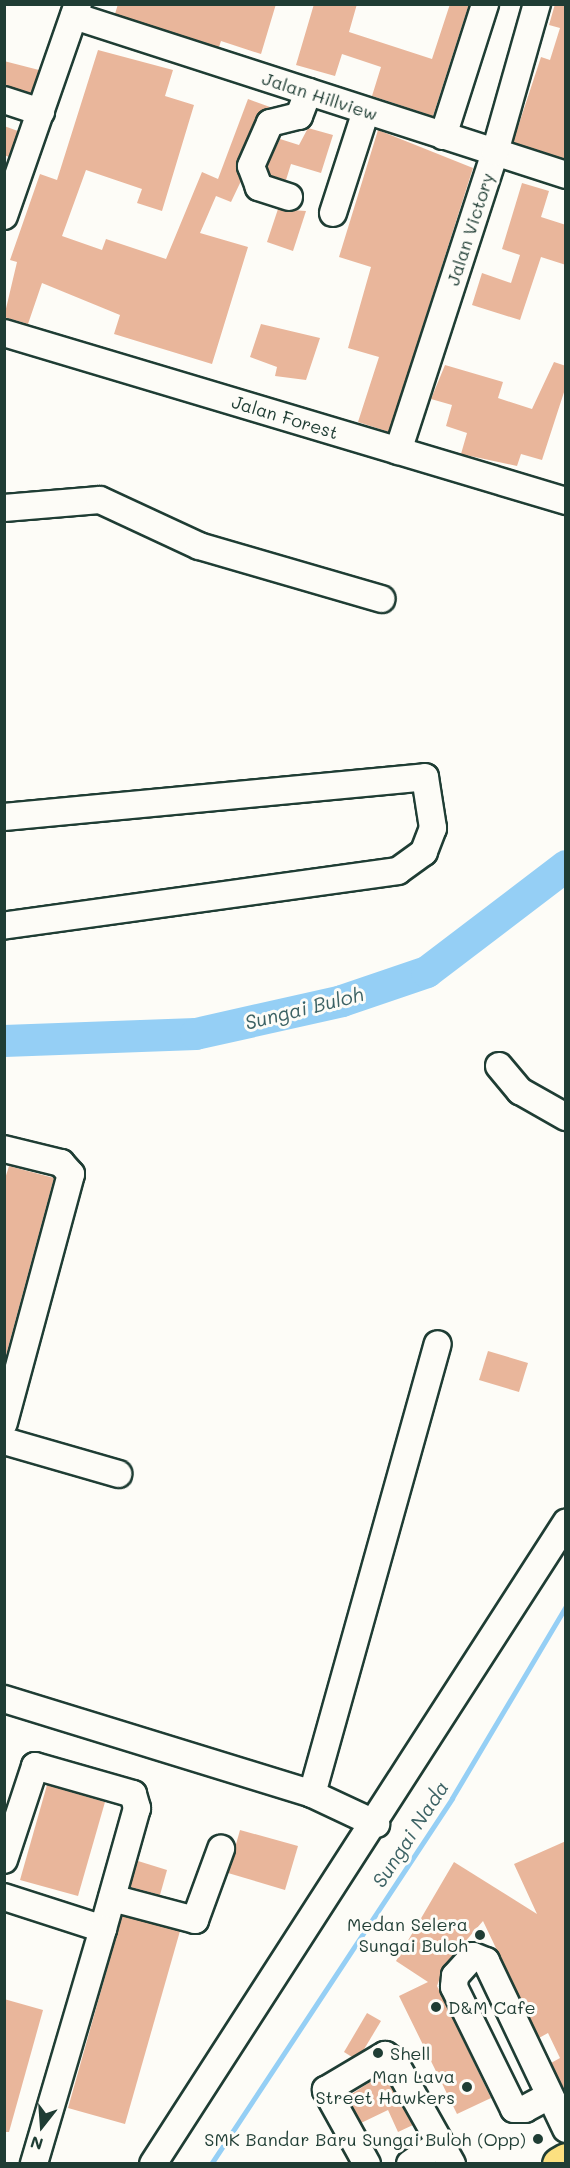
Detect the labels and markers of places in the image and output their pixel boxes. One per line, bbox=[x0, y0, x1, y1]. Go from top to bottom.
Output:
place label: Medan Selera Sungai Buloh bbox=[347, 1914, 468, 1956]
marker: Medan Selera Sungai Buloh bbox=[473, 1928, 487, 1942]
place label: D&M Cafe bbox=[448, 1996, 536, 2018]
marker: D&M Cafe bbox=[429, 2000, 443, 2014]
place label: Shell bbox=[390, 2042, 430, 2064]
marker: Shell bbox=[371, 2046, 385, 2060]
place label: Man Lava Street Hawkers bbox=[315, 2066, 455, 2108]
marker: Man Lava Street Hawkers bbox=[460, 2080, 474, 2094]
place label: SMK Bandar Baru Sungai Buloh (Opp) bbox=[204, 2128, 526, 2150]
marker: SMK Bandar Baru Sungai Buloh (Opp) bbox=[531, 2132, 545, 2146]

